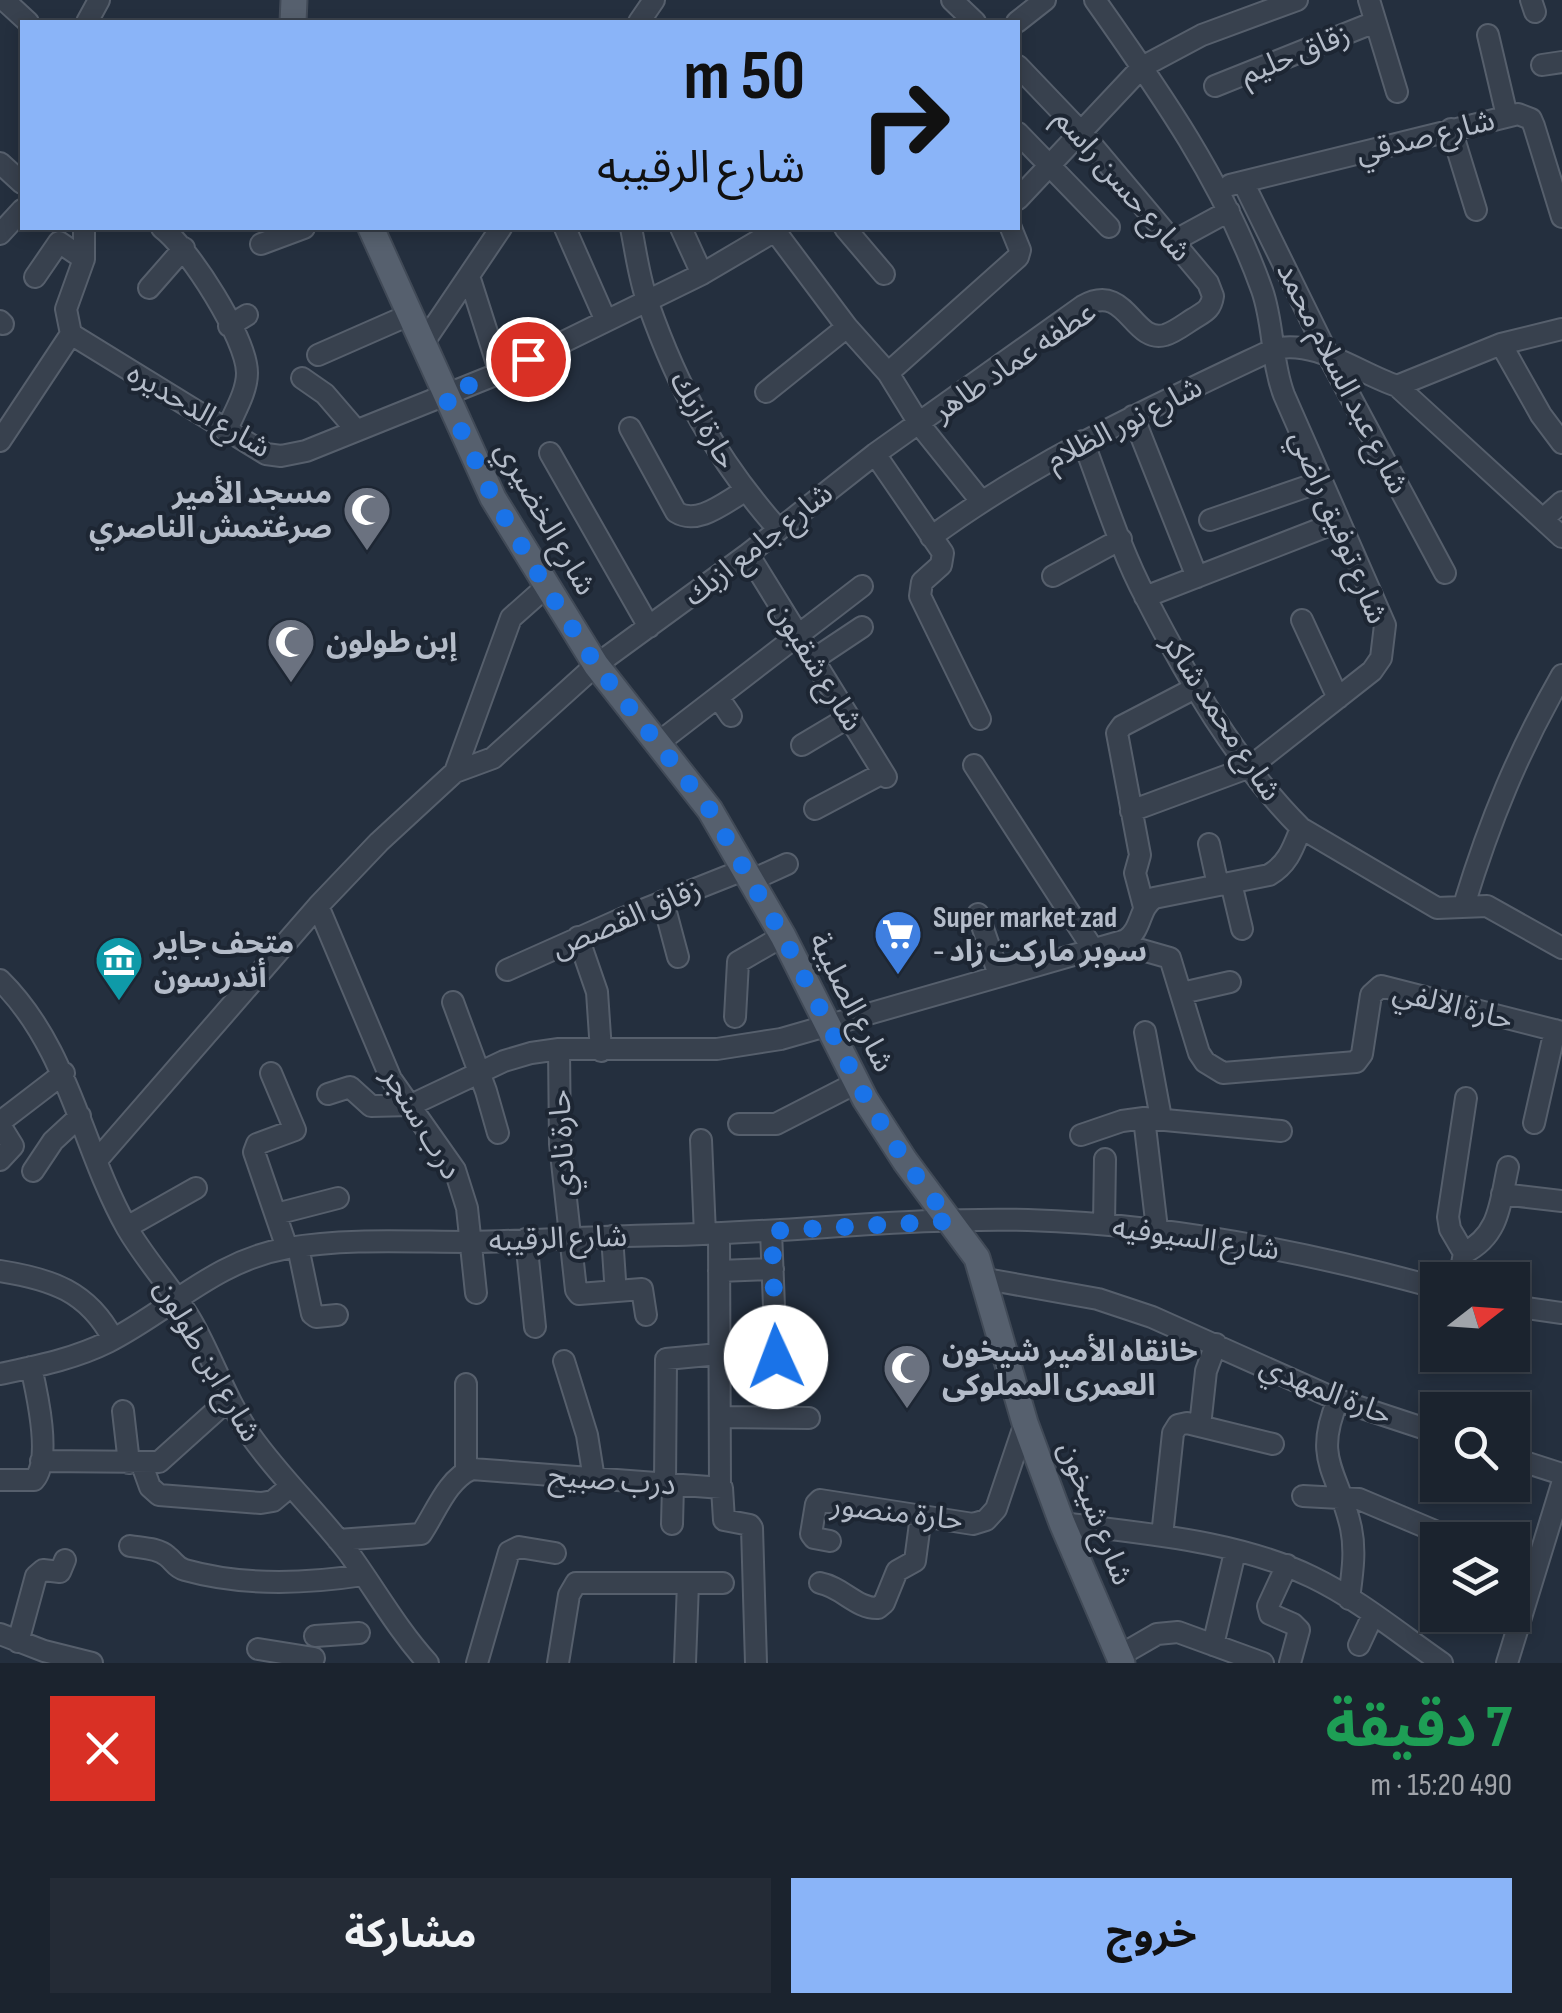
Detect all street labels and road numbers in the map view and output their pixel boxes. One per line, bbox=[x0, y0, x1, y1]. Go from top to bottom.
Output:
street label: زقاق حليم bbox=[1235, 17, 1357, 97]
street label: شارع حسن راسم bbox=[1043, 102, 1198, 272]
street label: شارع صدقي bbox=[1352, 102, 1499, 175]
street label: شارع عبد السلام محمد bbox=[1265, 257, 1416, 502]
street label: عطفه عماد طاهر bbox=[925, 294, 1103, 430]
street label: شارع الدحديره bbox=[119, 355, 277, 469]
street label: حارة ازبك bbox=[662, 365, 745, 476]
street label: شارع نور الظلام bbox=[1041, 369, 1210, 481]
street label: شارع توفيق راضي bbox=[1278, 425, 1395, 631]
street label: شارع الخضيري bbox=[483, 435, 604, 604]
street label: شارع جامع ازبك bbox=[677, 475, 842, 616]
street label: شارع شقبون bbox=[759, 595, 870, 740]
street label: شارع محمد شاكر bbox=[1151, 626, 1289, 810]
street label: زقاق القصص bbox=[546, 871, 707, 967]
street label: شارع الصليبة bbox=[798, 927, 902, 1080]
street label: حارة الالفي bbox=[1388, 974, 1517, 1042]
street label: درب سنجر bbox=[373, 1060, 469, 1186]
street label: حارة نادي bbox=[542, 1088, 588, 1197]
street label: شارع السيوفيه bbox=[1110, 1209, 1282, 1271]
street label: شارع الرقيبه bbox=[488, 1219, 628, 1262]
street label: شارع ابن طولون bbox=[143, 1273, 268, 1450]
street label: حارة المهدي bbox=[1253, 1348, 1397, 1437]
street label: شارع شيخون bbox=[1047, 1436, 1140, 1592]
street label: درب صبيح bbox=[547, 1459, 677, 1506]
street label: حارة منصور bbox=[828, 1487, 965, 1539]

